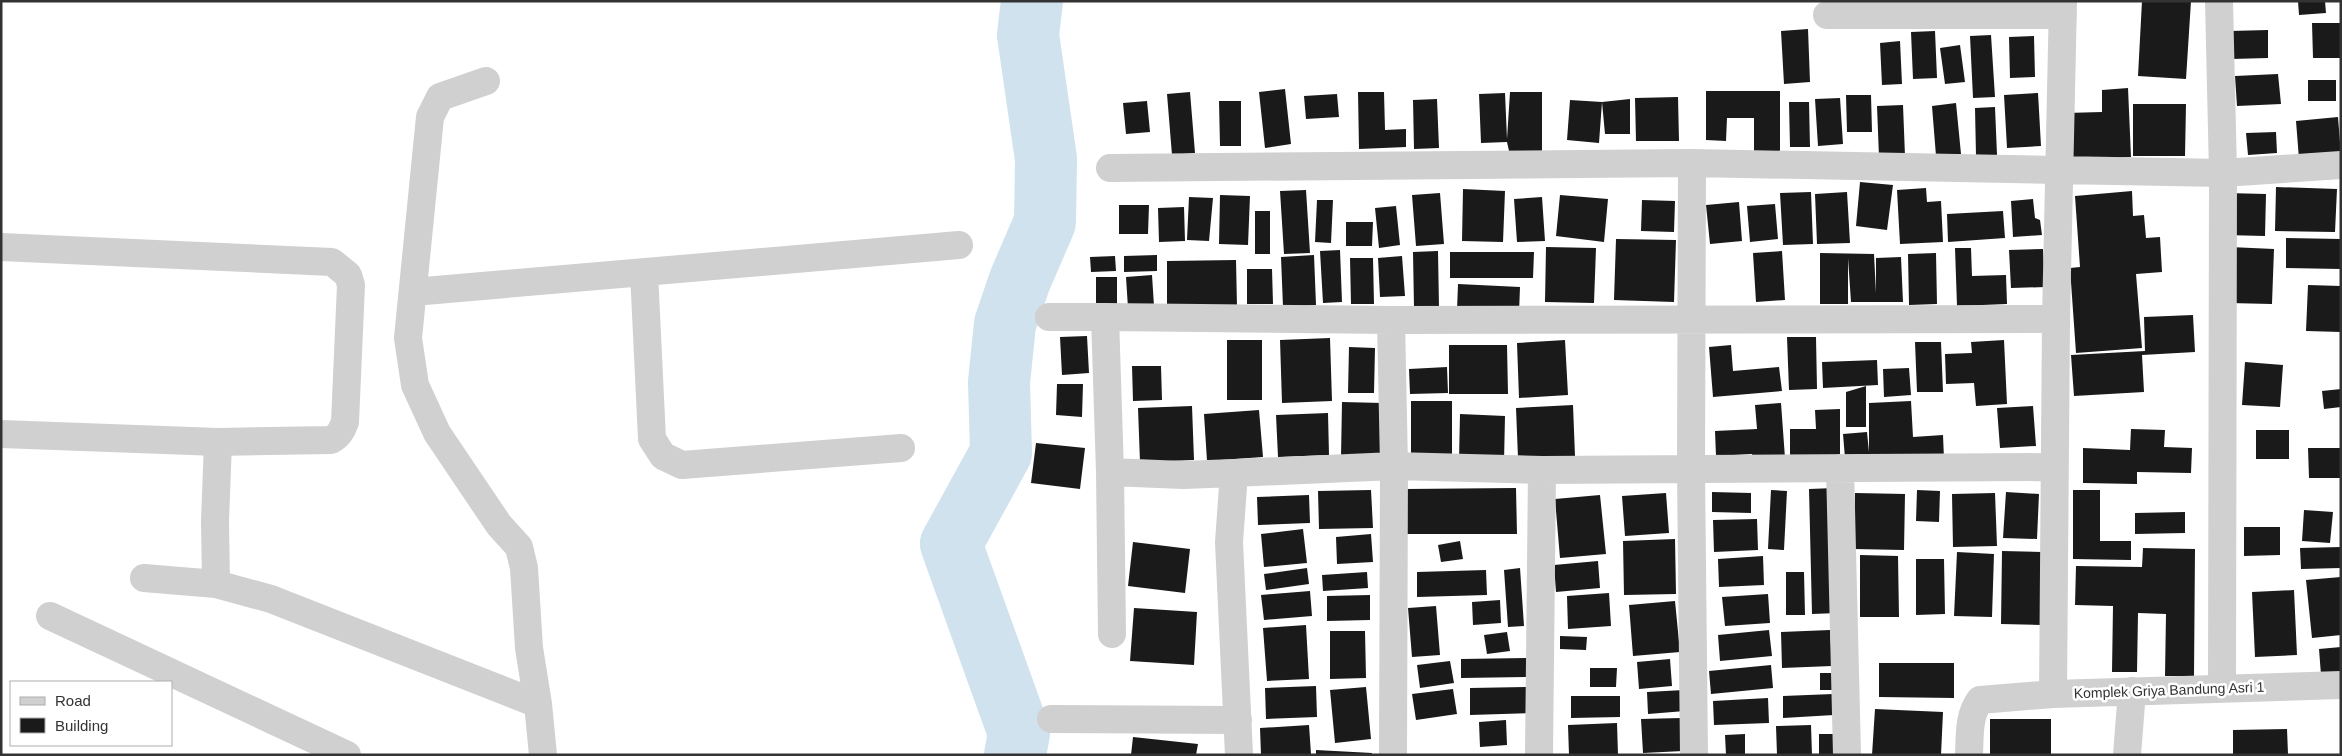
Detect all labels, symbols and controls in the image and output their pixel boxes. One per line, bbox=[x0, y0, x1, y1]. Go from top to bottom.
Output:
street label: Komplek Griya Bandung Asri 1 bbox=[2073, 679, 2265, 701]
legend bbox=[10, 681, 172, 746]
text: Road bbox=[55, 692, 91, 709]
text: Building bbox=[55, 717, 108, 734]

